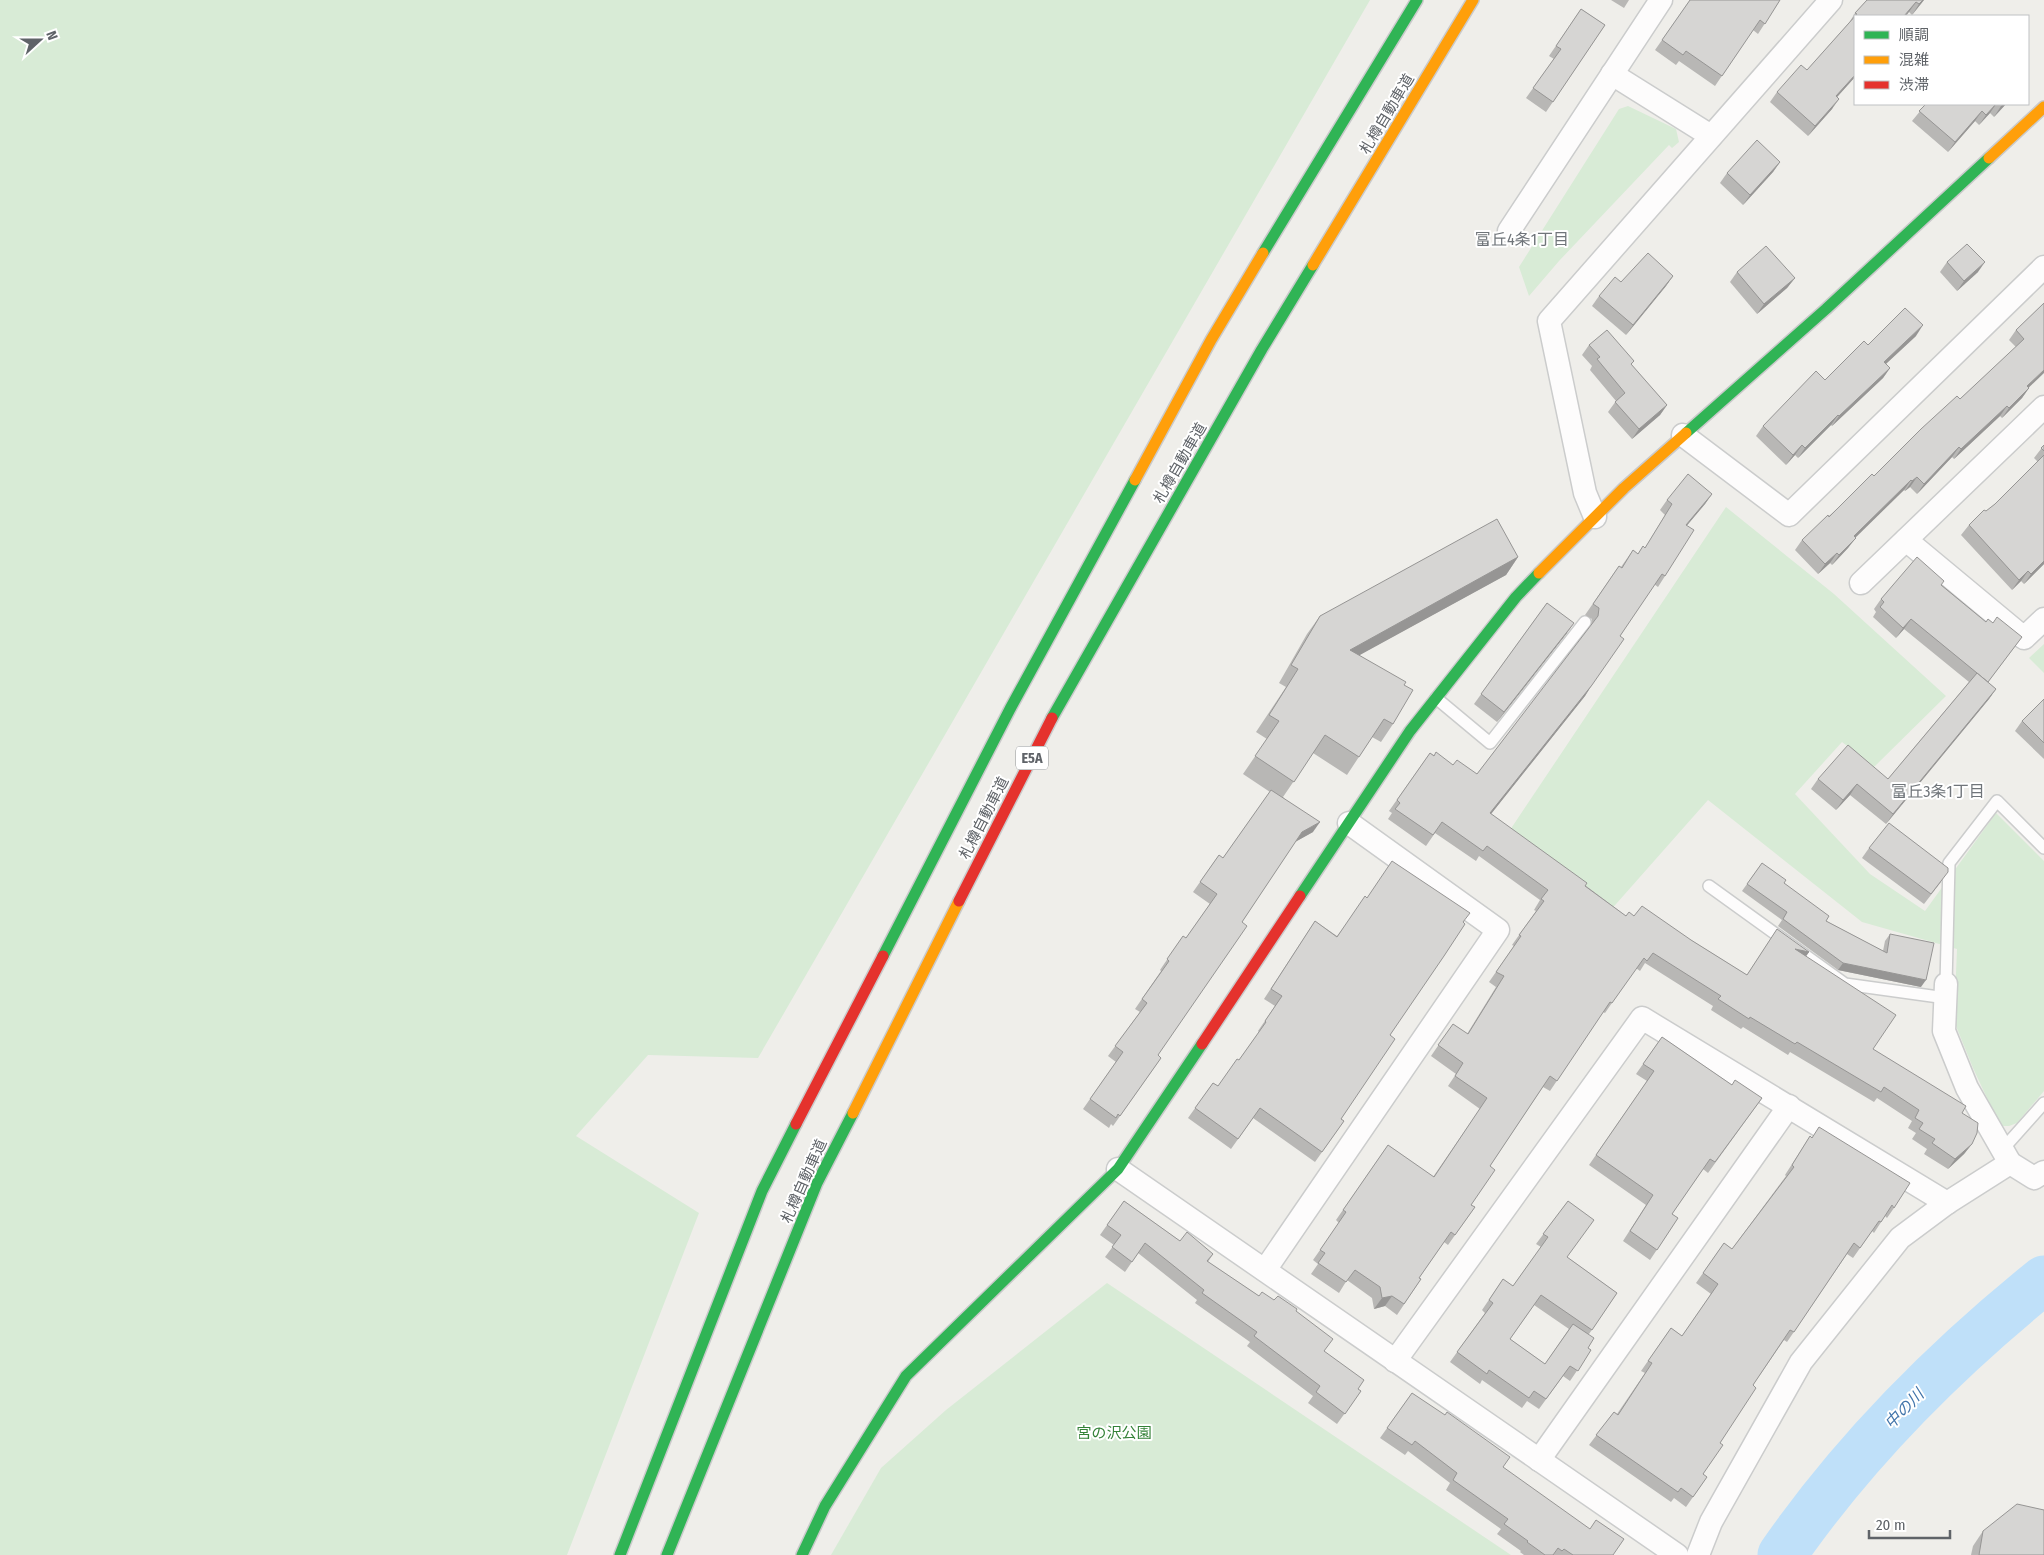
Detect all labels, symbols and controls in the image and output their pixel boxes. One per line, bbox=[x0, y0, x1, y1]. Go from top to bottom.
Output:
north arrow bbox=[15, 15, 65, 65]
legend bbox=[1854, 15, 2029, 105]
text: 順調 bbox=[1899, 26, 1929, 44]
text: N bbox=[42, 29, 61, 42]
text: 混雑 bbox=[1899, 51, 1929, 69]
street label: 札樽自動車道 bbox=[1356, 71, 1418, 157]
text: 渋滞 bbox=[1899, 76, 1929, 94]
district label: 富丘4条1丁目 bbox=[1475, 230, 1569, 249]
street label: 札樽自動車道 bbox=[1150, 420, 1210, 506]
road number: E5A bbox=[1016, 746, 1048, 770]
street label: 札樽自動車道 bbox=[956, 774, 1012, 862]
district label: 富丘3条1丁目 bbox=[1891, 782, 1985, 801]
street label: 札樽自動車道 bbox=[777, 1136, 831, 1226]
water label: 中の川 bbox=[1880, 1384, 1929, 1433]
park label: 宮の沢公園 bbox=[1076, 1424, 1152, 1442]
scale bar bbox=[1869, 1508, 1950, 1540]
text: 20 m bbox=[1876, 1516, 1906, 1534]

